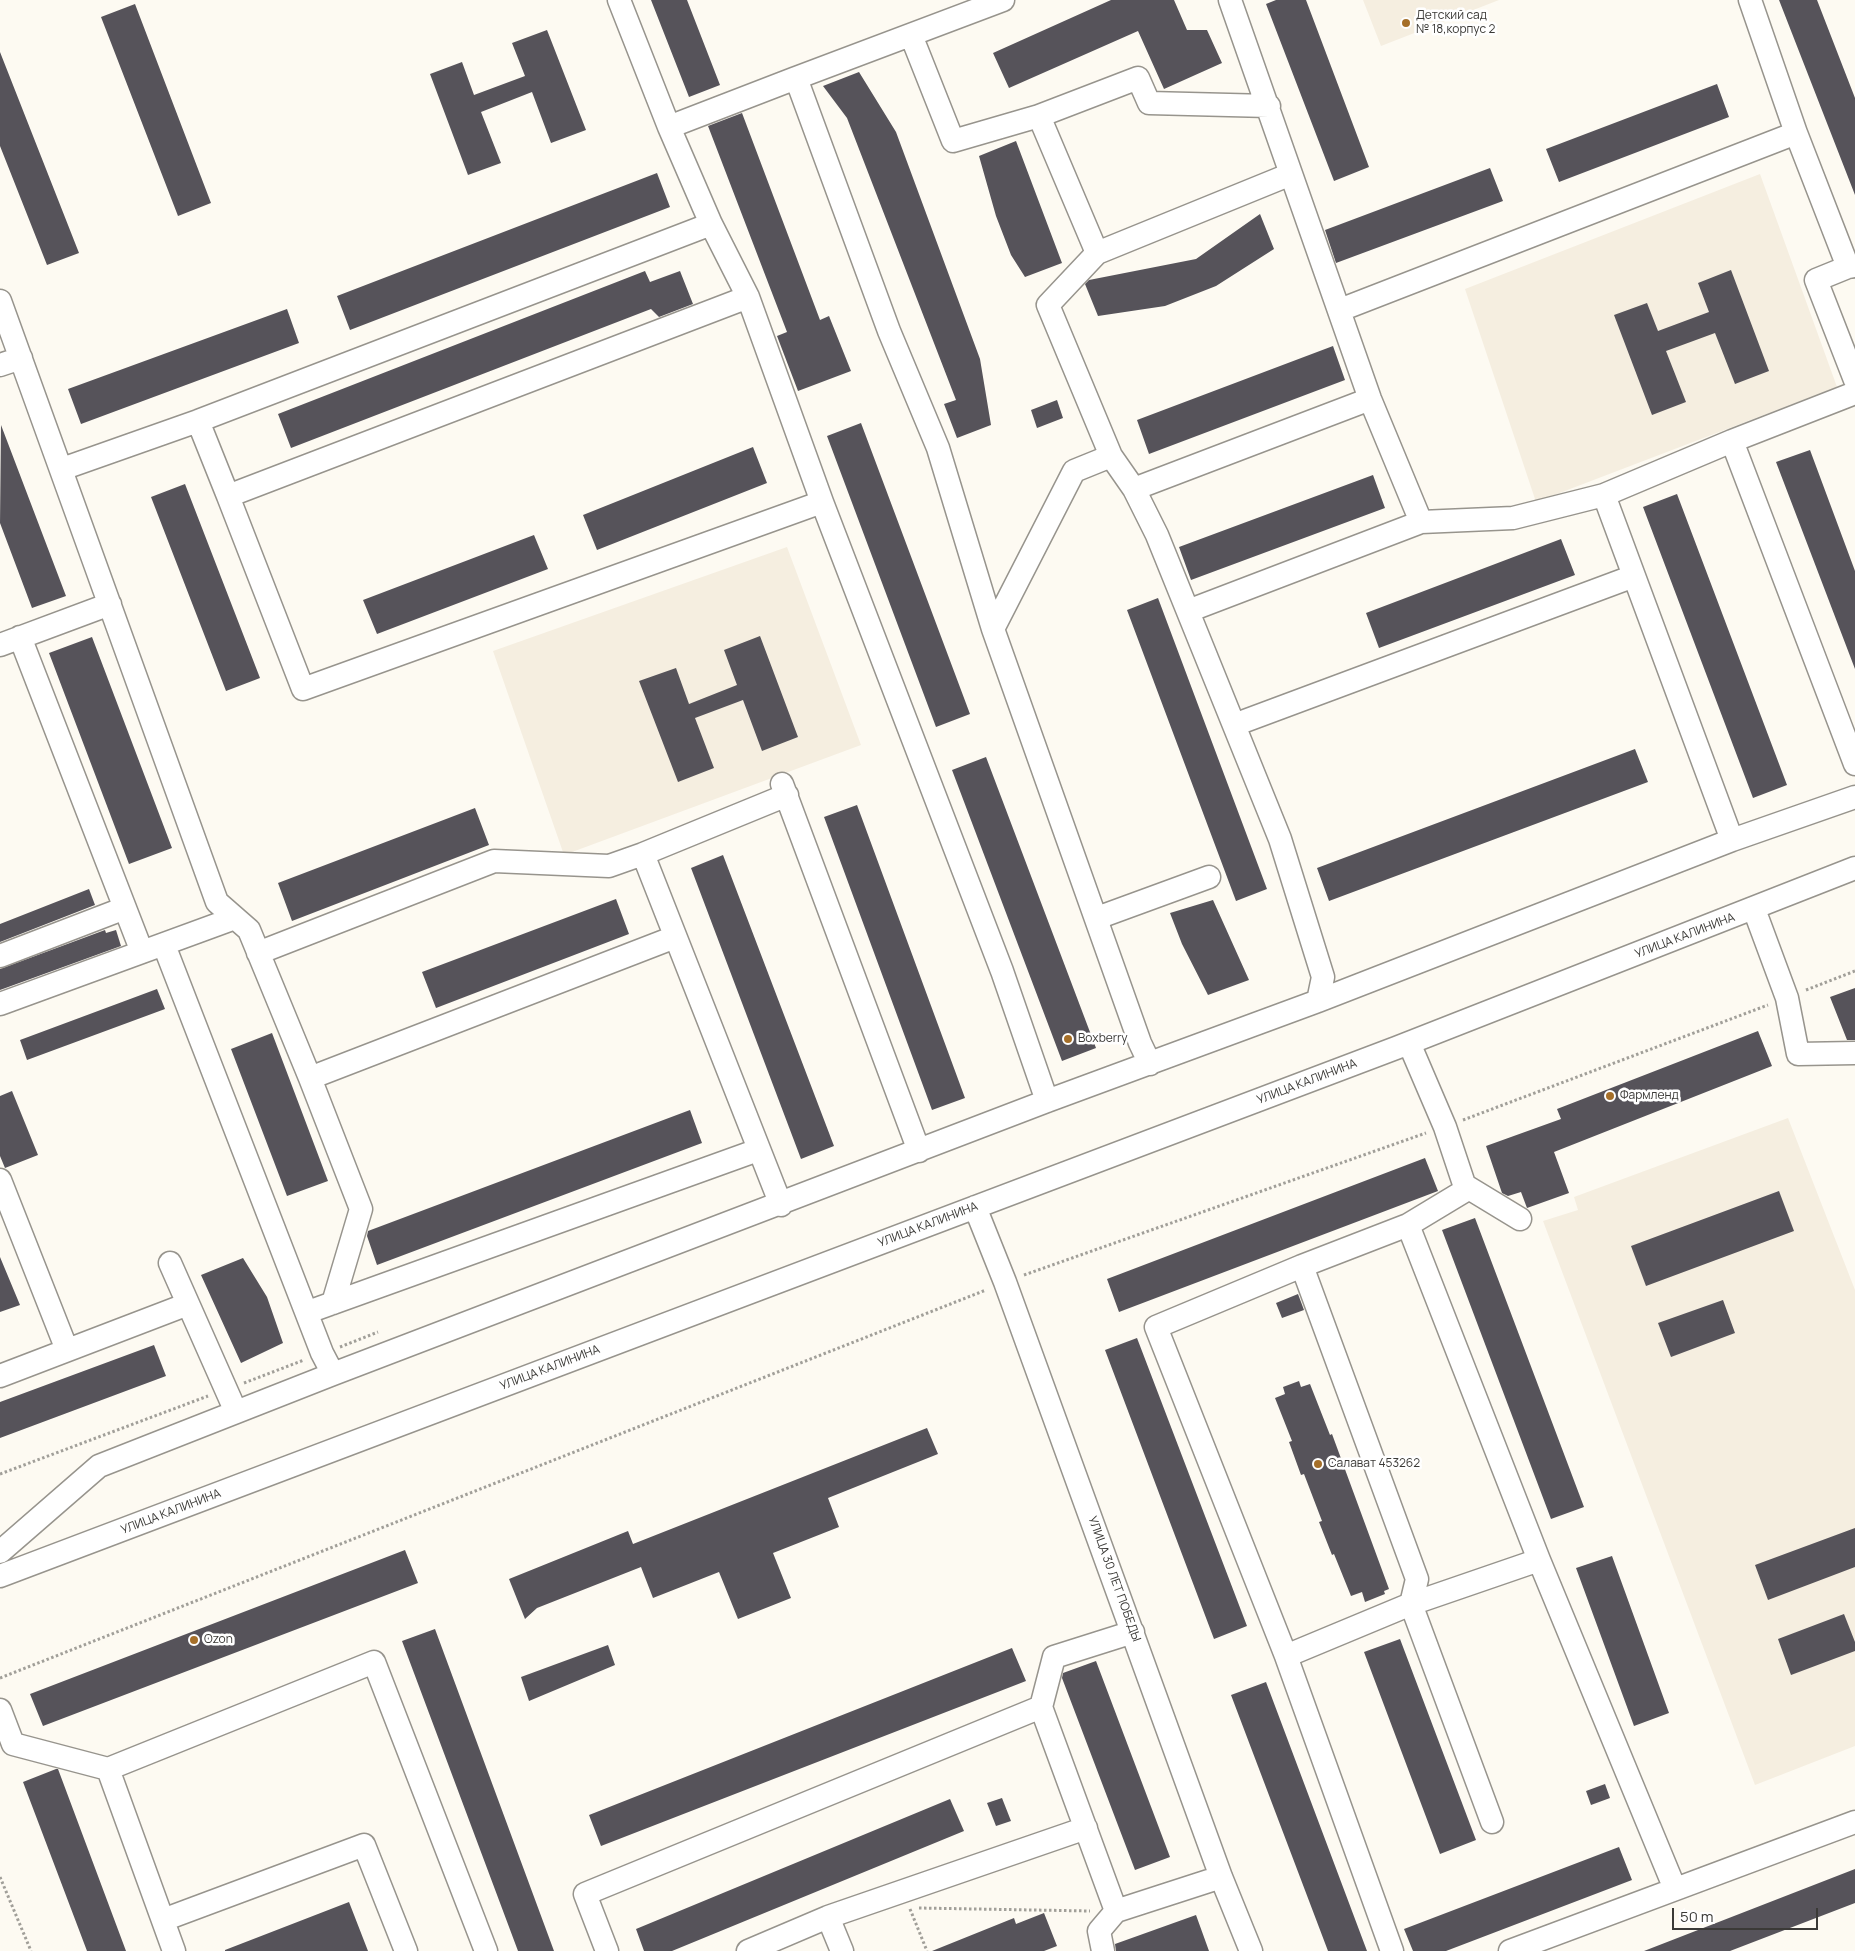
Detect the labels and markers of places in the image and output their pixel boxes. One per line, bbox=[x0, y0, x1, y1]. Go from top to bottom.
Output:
place label: Детский сад № 18,корпус 2 bbox=[1416, 9, 1495, 37]
marker: Детский сад № 18,корпус 2 bbox=[1400, 17, 1412, 29]
place label: Boxberry bbox=[1078, 1032, 1128, 1046]
marker: Boxberry bbox=[1062, 1033, 1074, 1045]
place label: Фармленд bbox=[1620, 1089, 1679, 1103]
marker: Фармленд bbox=[1604, 1090, 1616, 1102]
place label: Салават 453262 bbox=[1328, 1457, 1420, 1471]
marker: Салават 453262 bbox=[1312, 1458, 1324, 1470]
place label: Ozon bbox=[204, 1633, 233, 1647]
marker: Ozon bbox=[188, 1634, 200, 1646]

